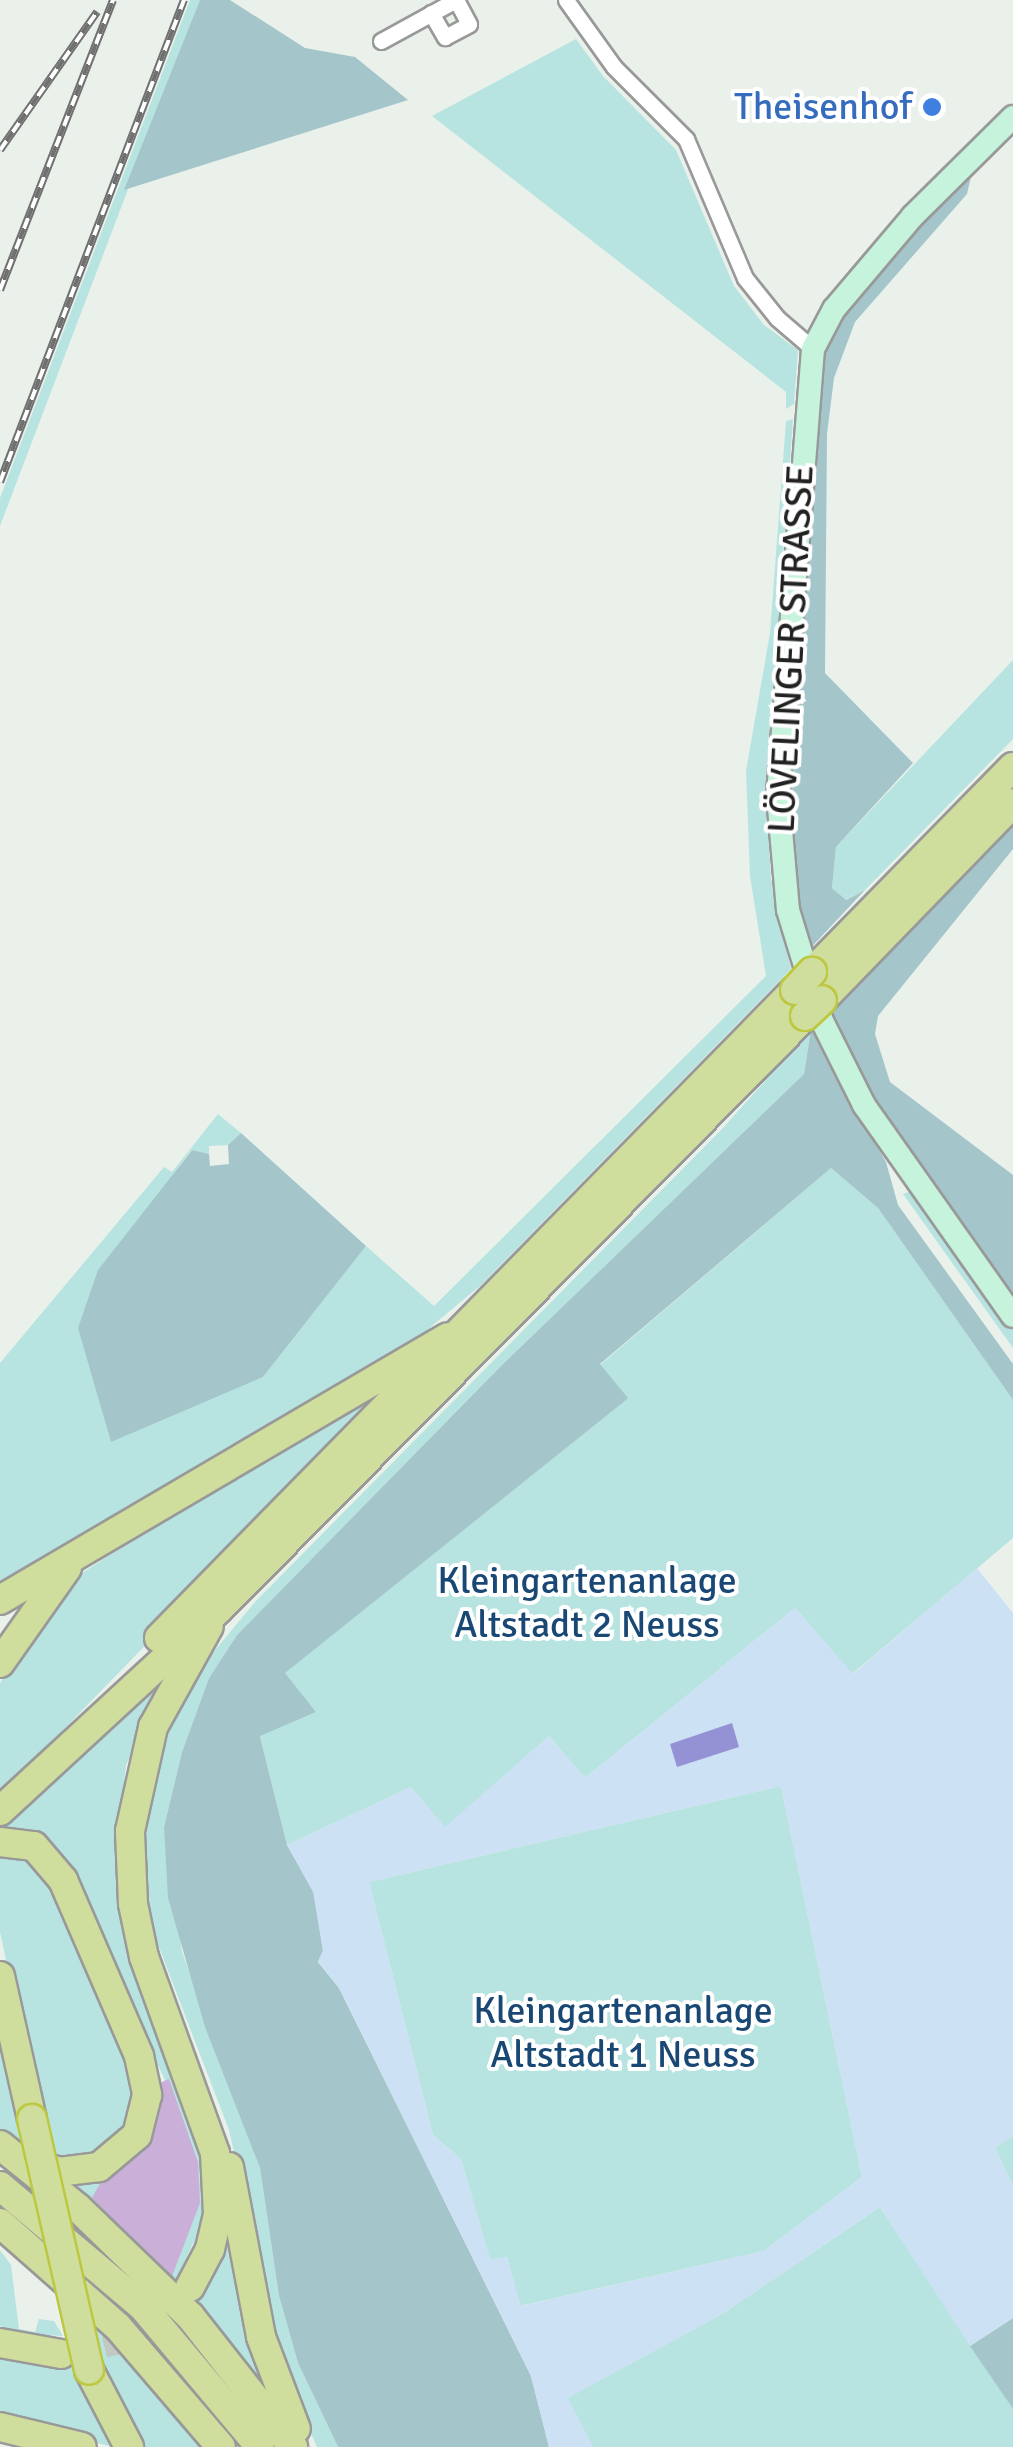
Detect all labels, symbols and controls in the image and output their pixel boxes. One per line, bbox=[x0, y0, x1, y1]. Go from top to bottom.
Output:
place label: Theisenhof bbox=[734, 84, 912, 130]
marker: Theisenhof bbox=[921, 96, 943, 118]
street label: LÖVELINGER STRASSE bbox=[759, 464, 823, 834]
park label: Kleingartenanlage Altstadt 2 Neuss bbox=[437, 1558, 737, 1648]
park label: Kleingartenanlage Altstadt 1 Neuss bbox=[473, 1988, 773, 2078]

